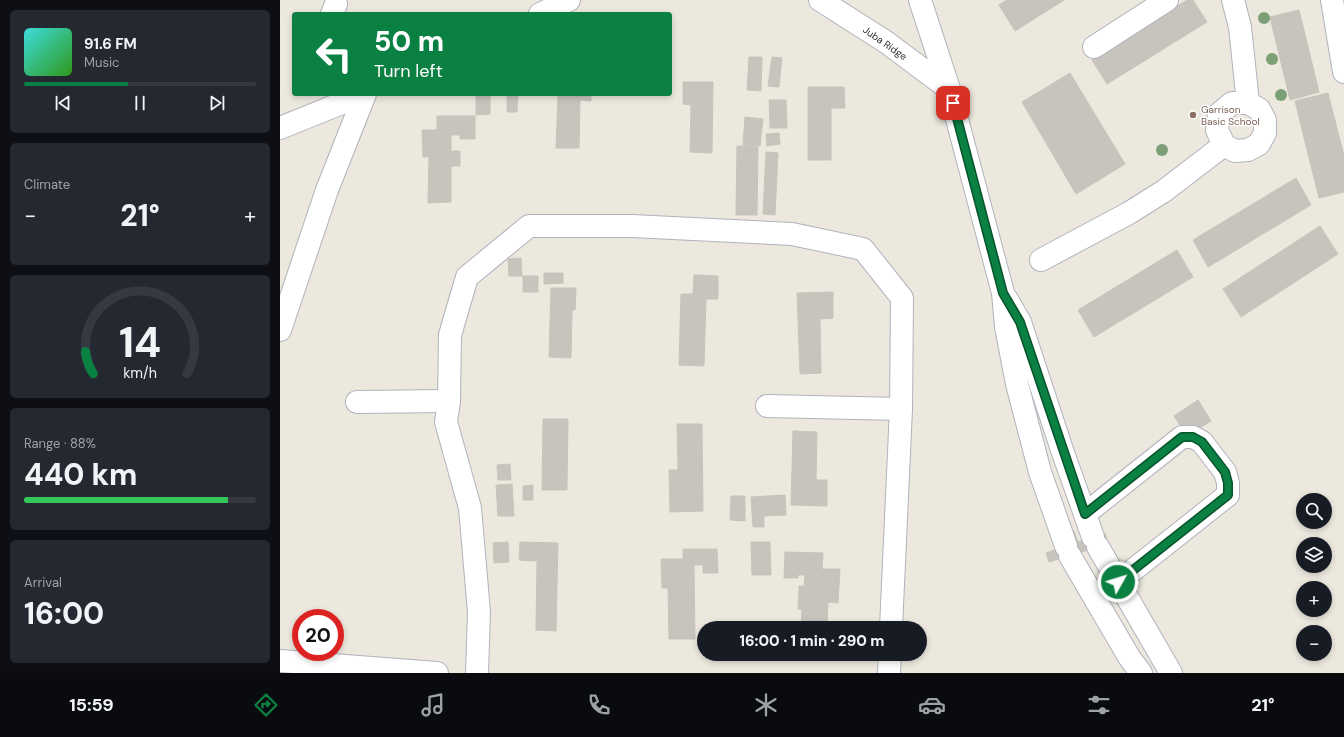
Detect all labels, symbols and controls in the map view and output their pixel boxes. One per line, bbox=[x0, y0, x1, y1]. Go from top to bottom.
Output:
text: 50 m bbox=[374, 23, 444, 60]
street label: Juba Ridge bbox=[860, 23, 910, 63]
icon: left bbox=[308, 28, 360, 80]
text: 91.6 FM bbox=[84, 34, 137, 54]
text: Music bbox=[84, 54, 119, 71]
text: Turn left bbox=[374, 59, 443, 83]
pin bbox=[936, 86, 970, 120]
icon: previous bbox=[52, 92, 74, 114]
icon: pause bbox=[129, 92, 151, 114]
icon: next bbox=[206, 92, 228, 114]
icon: arrive bbox=[942, 92, 964, 114]
place label: Garrison Basic School bbox=[1201, 103, 1260, 128]
marker: Garrison Basic School bbox=[1188, 110, 1198, 120]
text: Climate bbox=[24, 176, 70, 193]
text: 21° bbox=[120, 196, 160, 235]
text: − bbox=[24, 201, 36, 230]
text: + bbox=[244, 201, 256, 230]
text: 14 bbox=[119, 316, 161, 370]
text: km/h bbox=[123, 364, 157, 382]
text: Range · 88% bbox=[24, 435, 96, 452]
text: 440 km bbox=[24, 455, 137, 494]
map controls bbox=[1296, 493, 1332, 661]
button: search bbox=[1296, 493, 1332, 529]
button: layers bbox=[1296, 537, 1332, 573]
position arrow bbox=[1097, 561, 1139, 603]
text: Arrival bbox=[24, 574, 62, 591]
button: + bbox=[1296, 581, 1332, 617]
text: 16:00 bbox=[24, 594, 104, 633]
speed limit sign: 20 bbox=[292, 609, 344, 661]
button: − bbox=[1296, 625, 1332, 661]
text: 16:00 · 1 min · 290 m bbox=[740, 631, 884, 651]
icon: directions bbox=[252, 691, 280, 719]
icon: music bbox=[419, 691, 447, 719]
icon: phone bbox=[585, 691, 613, 719]
icon: climate bbox=[752, 691, 780, 719]
icon: car bbox=[918, 691, 946, 719]
icon: filters bbox=[1085, 691, 1113, 719]
text: 15:59 bbox=[69, 693, 114, 717]
text: 21° bbox=[1251, 693, 1275, 717]

